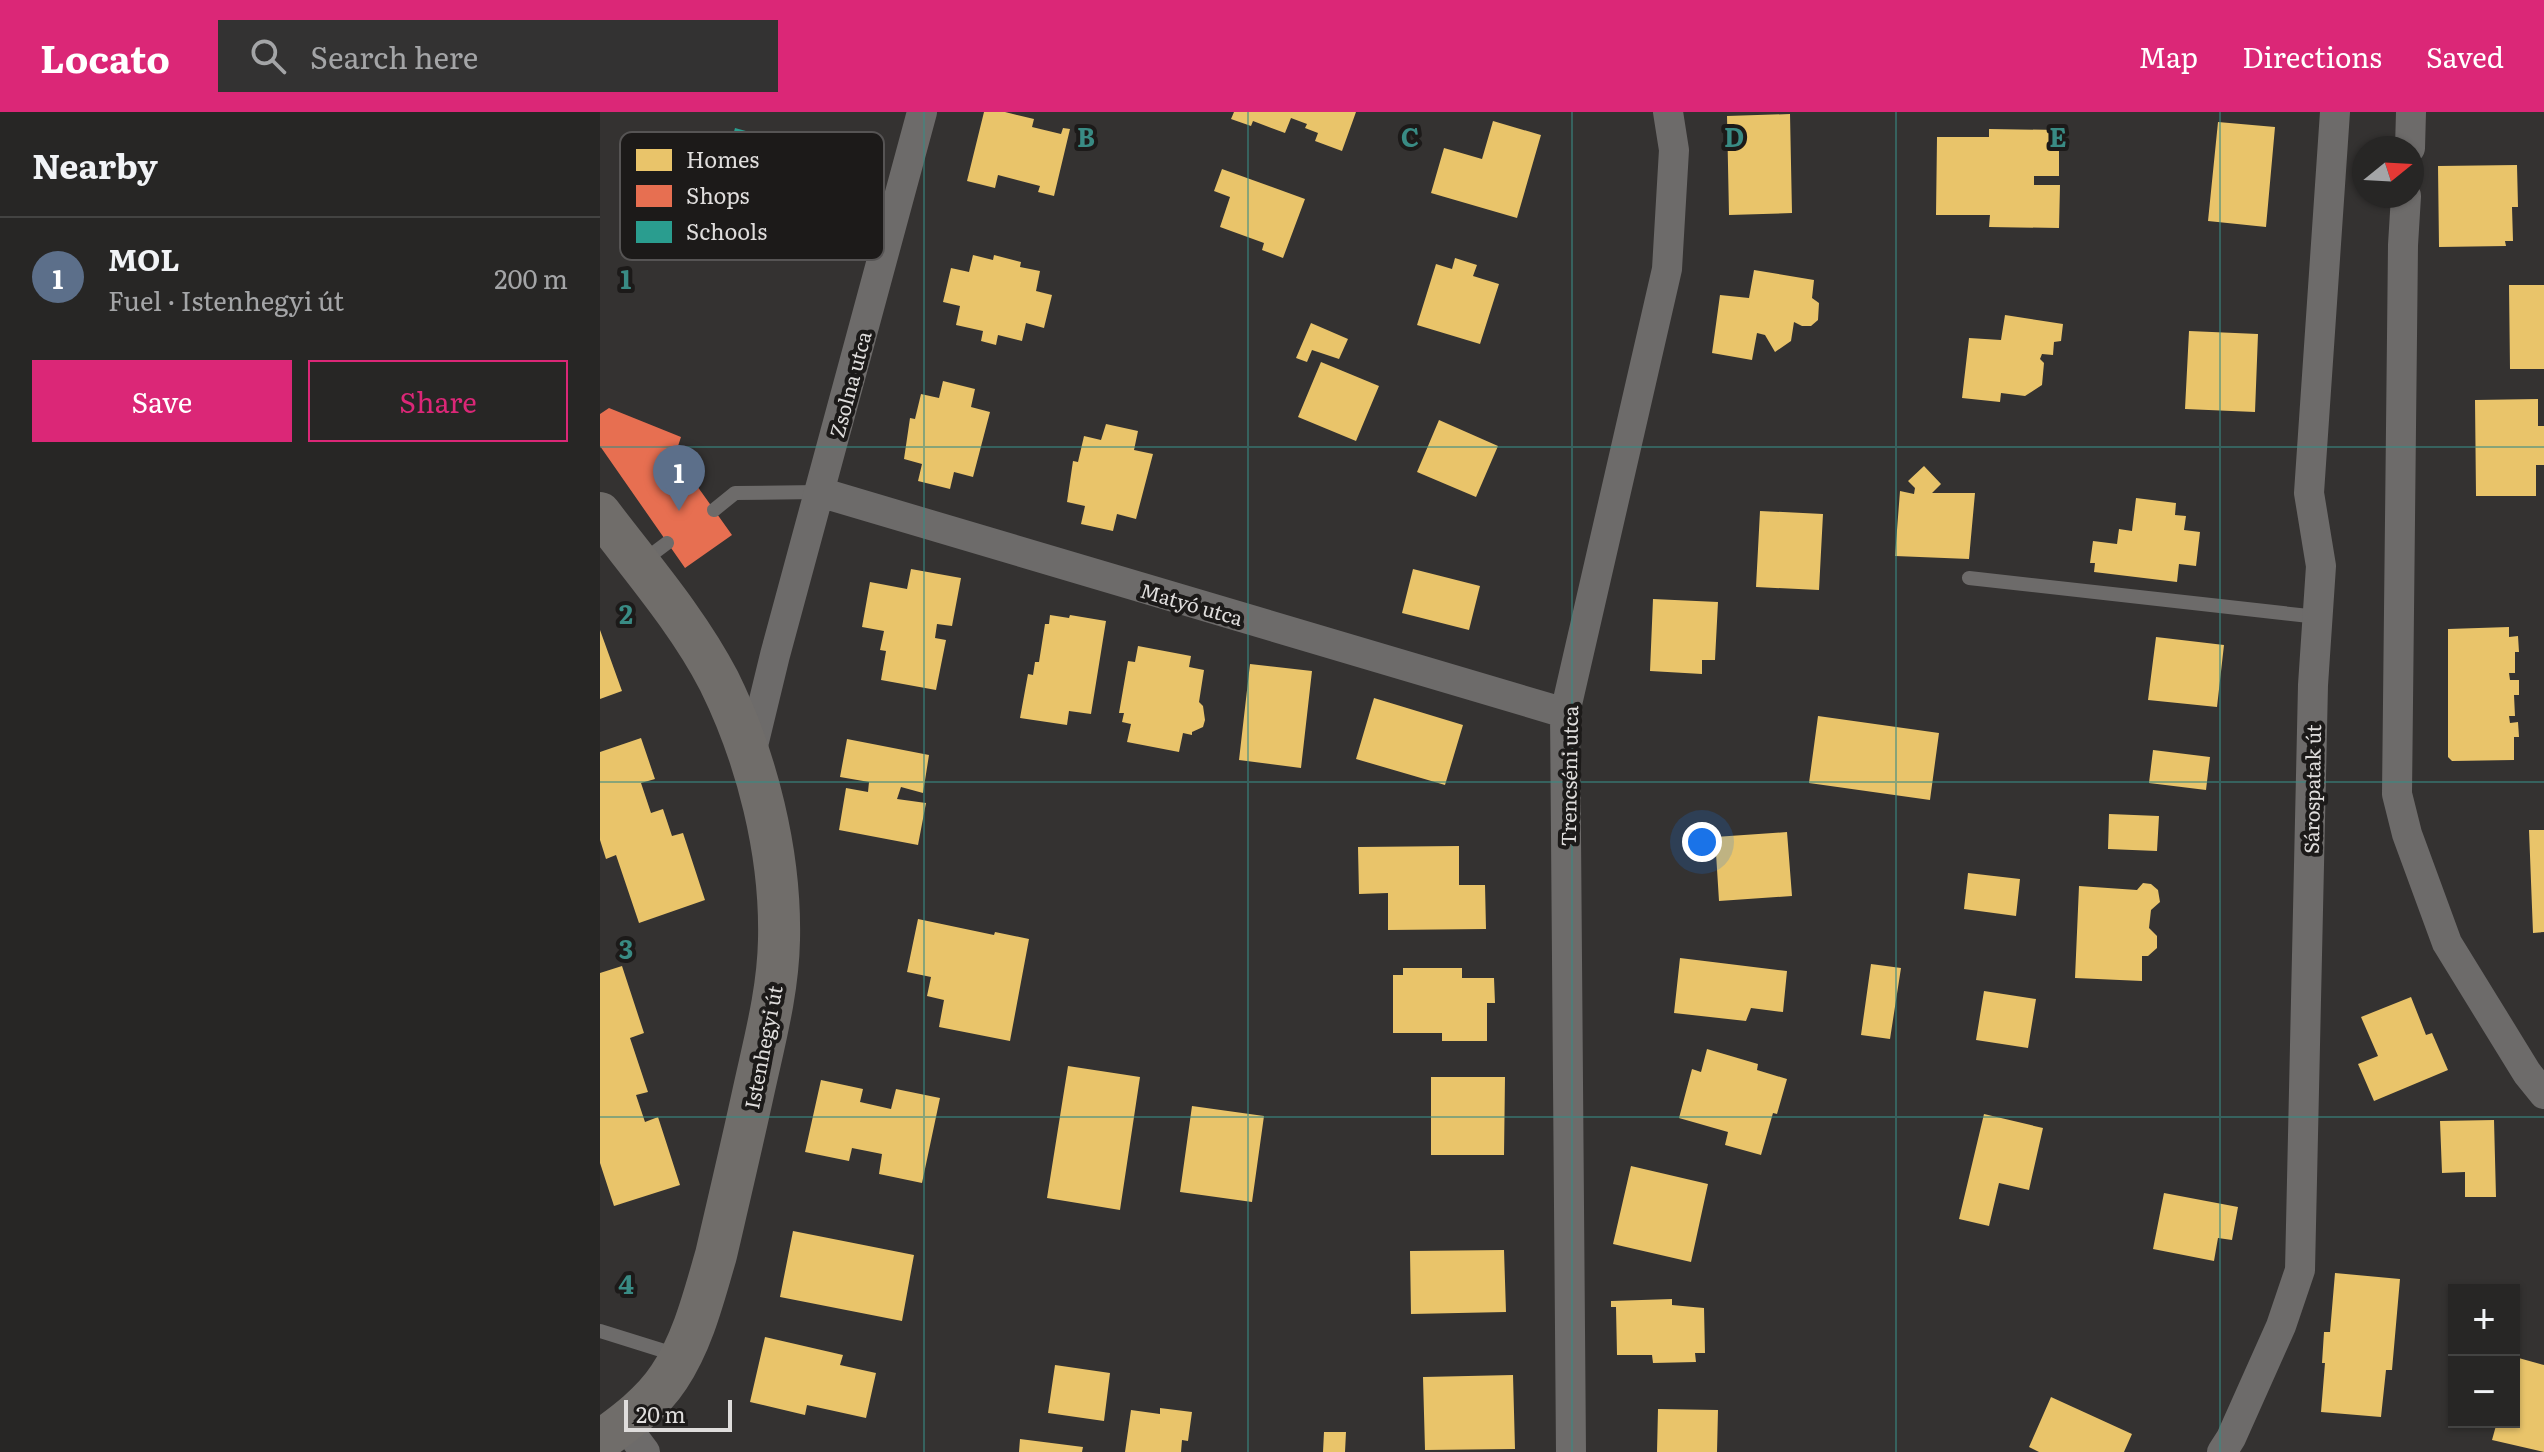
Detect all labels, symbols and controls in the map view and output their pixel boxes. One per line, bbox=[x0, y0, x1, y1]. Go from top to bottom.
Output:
search box bbox=[218, 20, 778, 92]
text: Locato bbox=[40, 28, 170, 85]
icon: search bbox=[246, 34, 290, 78]
text: Search here bbox=[310, 34, 478, 78]
text: Map bbox=[2139, 35, 2198, 77]
text: Directions bbox=[2242, 35, 2382, 77]
text: Saved bbox=[2426, 35, 2504, 77]
text: B bbox=[1077, 116, 1095, 155]
text: C bbox=[1401, 116, 1419, 155]
text: D bbox=[1724, 116, 1744, 155]
text: E bbox=[2049, 116, 2067, 155]
legend bbox=[620, 132, 884, 260]
north arrow bbox=[2352, 136, 2424, 208]
text: Nearby bbox=[32, 139, 158, 189]
text: Homes bbox=[686, 142, 759, 175]
text: Shops bbox=[686, 178, 750, 211]
text: Schools bbox=[686, 214, 767, 247]
text: MOL bbox=[108, 236, 180, 280]
text: 1 bbox=[53, 258, 63, 297]
text: 200 m bbox=[494, 258, 568, 297]
text: 1 bbox=[621, 258, 632, 297]
text: Fuel · Istenhegyi út bbox=[108, 280, 344, 319]
street label: Zsolna utca bbox=[820, 327, 878, 441]
button: Save bbox=[32, 360, 292, 442]
button: Share bbox=[308, 360, 568, 442]
pin: 1 bbox=[653, 445, 705, 511]
street label: Matyó utca bbox=[1137, 574, 1247, 632]
text: 2 bbox=[619, 593, 633, 632]
street label: Trencséni utca bbox=[1552, 705, 1584, 847]
street label: Sárospatak út bbox=[2295, 724, 2327, 854]
your location bbox=[1682, 822, 1722, 862]
text: 3 bbox=[619, 928, 633, 967]
street label: Istenhegyi út bbox=[735, 983, 789, 1111]
text: 4 bbox=[618, 1263, 634, 1302]
map controls bbox=[2448, 1284, 2520, 1428]
button: + bbox=[2448, 1284, 2520, 1356]
button: − bbox=[2448, 1356, 2520, 1428]
scale bar bbox=[624, 1396, 732, 1432]
text: 20 m bbox=[636, 1397, 686, 1430]

